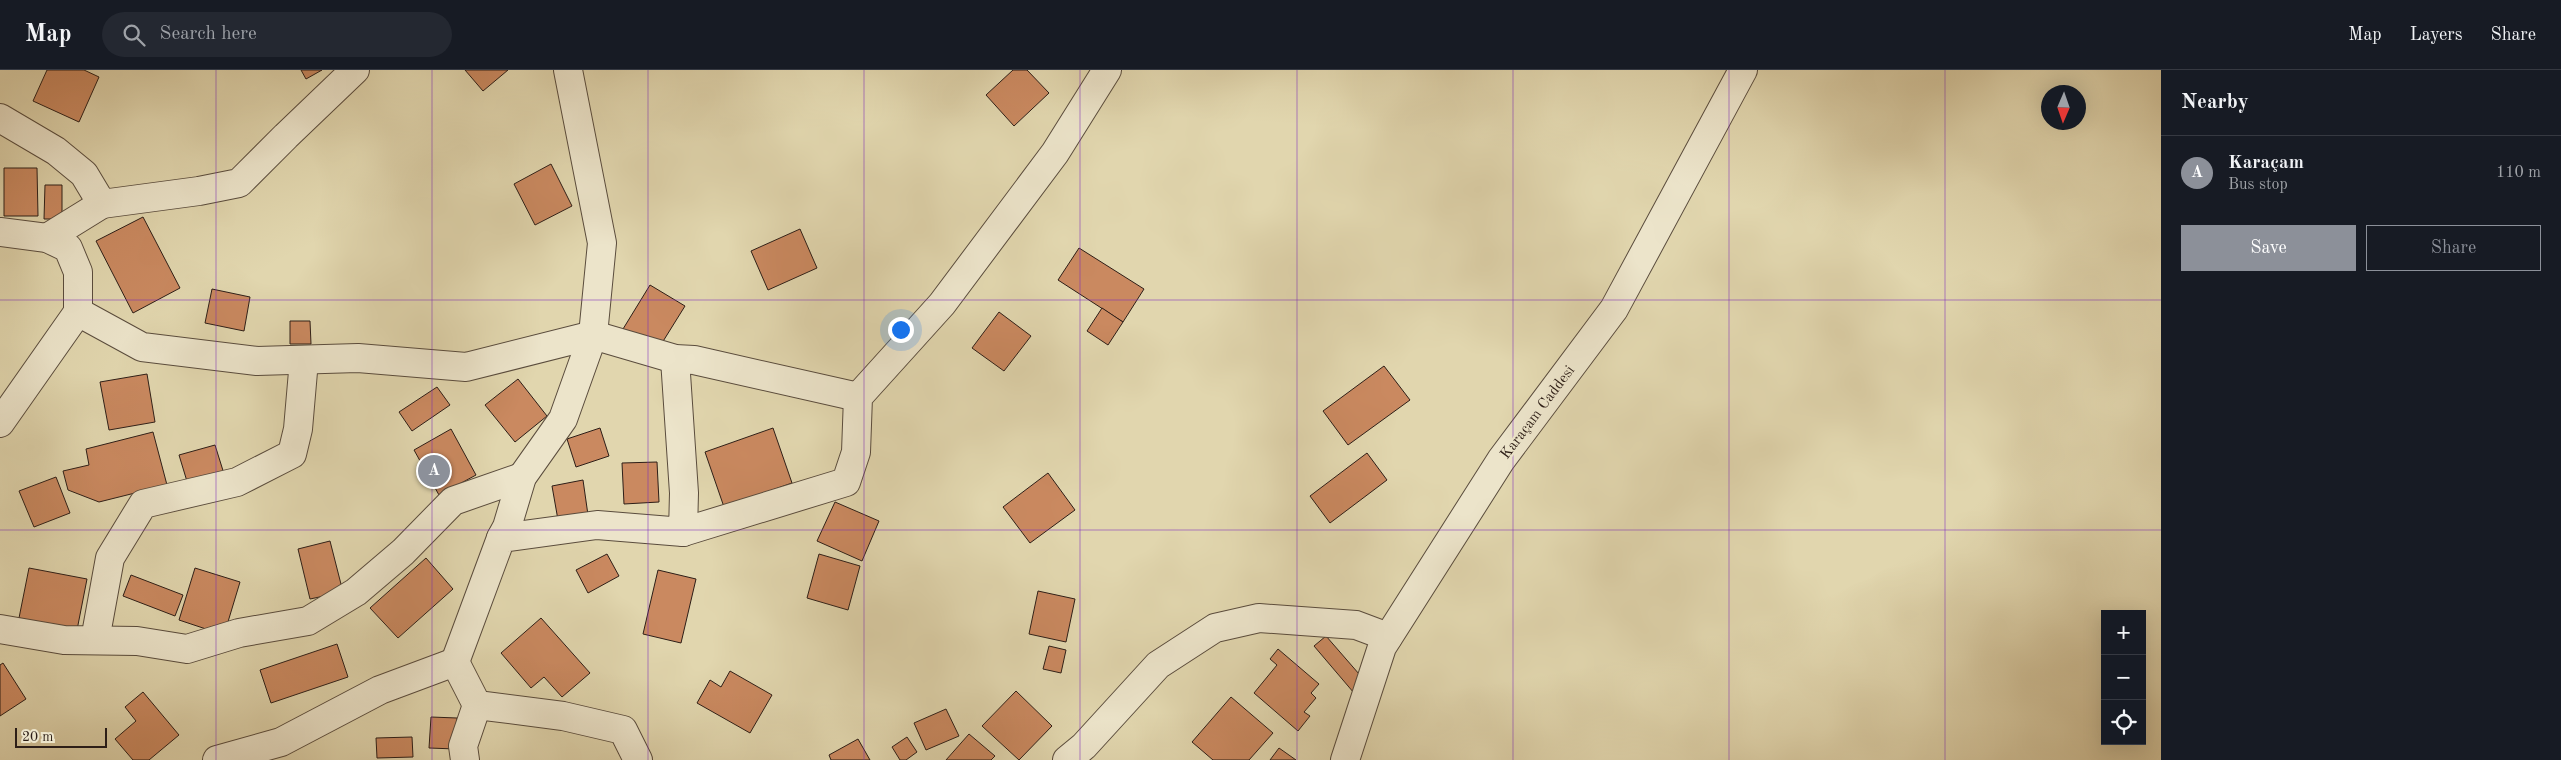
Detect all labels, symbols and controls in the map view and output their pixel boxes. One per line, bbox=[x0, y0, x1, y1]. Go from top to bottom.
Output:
search box bbox=[102, 12, 452, 57]
icon: search bbox=[120, 21, 148, 49]
text: Map bbox=[25, 23, 72, 47]
text: Search here bbox=[160, 25, 257, 44]
text: Map bbox=[2348, 26, 2382, 44]
text: Layers bbox=[2410, 26, 2462, 44]
text: Share bbox=[2490, 26, 2536, 44]
north arrow bbox=[2041, 85, 2086, 130]
text: Nearby bbox=[2181, 92, 2249, 113]
text: Karaçam bbox=[2228, 154, 2304, 173]
text: A bbox=[2191, 165, 2203, 181]
text: 110 m bbox=[2496, 165, 2541, 181]
text: Bus stop bbox=[2228, 177, 2288, 193]
button: Save bbox=[2181, 225, 2356, 271]
button: Share bbox=[2366, 225, 2541, 271]
your location bbox=[888, 317, 914, 343]
street label: Karaçam Caddesi bbox=[1498, 363, 1578, 463]
pin: A bbox=[418, 452, 450, 490]
map controls bbox=[2101, 610, 2146, 745]
button: + bbox=[2101, 610, 2146, 655]
button: − bbox=[2101, 655, 2146, 700]
button: locate bbox=[2101, 700, 2146, 745]
scale bar bbox=[15, 725, 108, 748]
text: 20 m bbox=[22, 730, 53, 744]

